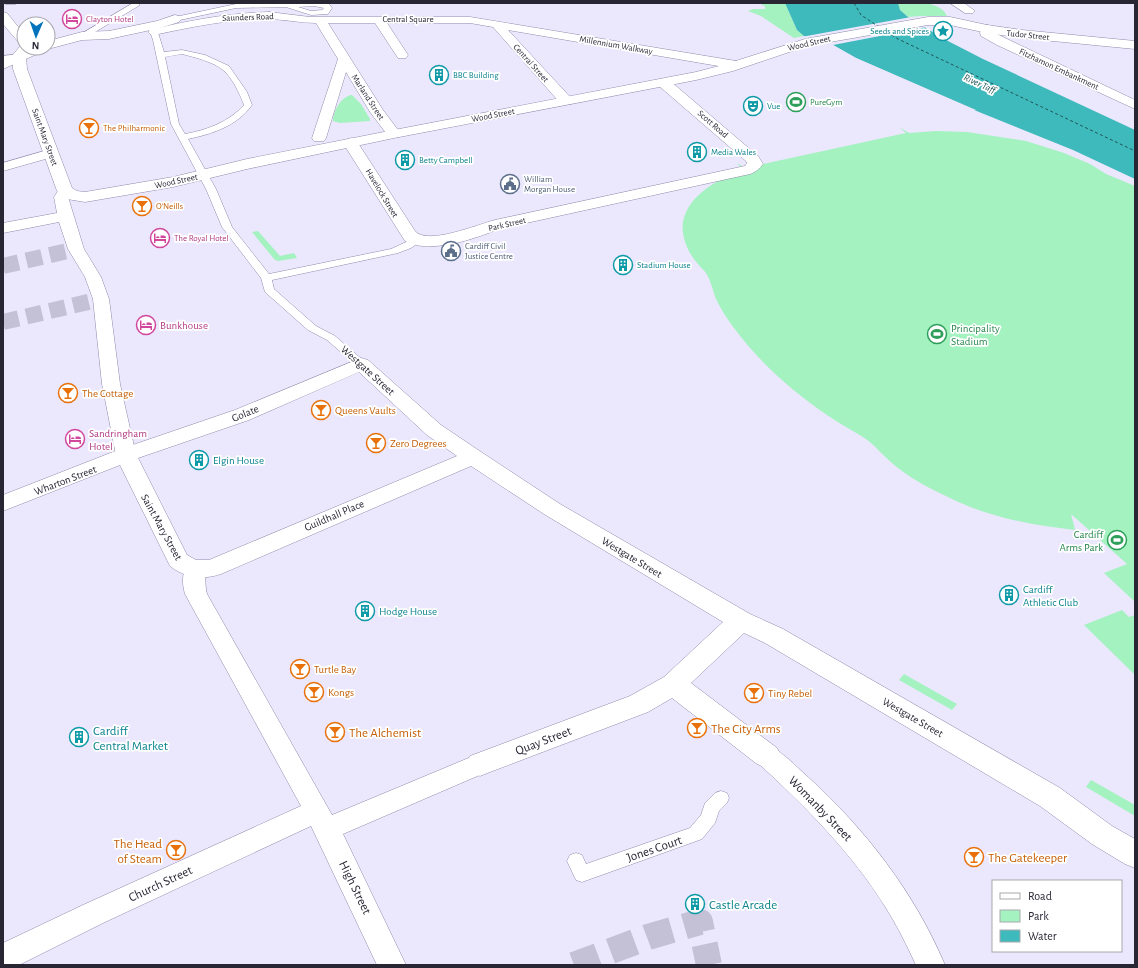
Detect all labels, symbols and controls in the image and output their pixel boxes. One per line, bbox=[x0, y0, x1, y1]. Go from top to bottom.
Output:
hotel icon: Clayton Hotel bbox=[61, 8, 83, 30]
street label: Saunders Road bbox=[222, 12, 274, 23]
place label: Clayton Hotel bbox=[86, 15, 134, 24]
street label: Central Square bbox=[382, 15, 434, 24]
north arrow bbox=[16, 16, 56, 56]
place icon: Seeds and Spices bbox=[932, 20, 954, 42]
place label: Seeds and Spices bbox=[870, 27, 929, 36]
street label: Tudor Street bbox=[1006, 29, 1050, 42]
street label: Wood Street bbox=[787, 34, 832, 53]
street label: Millennium Walkway bbox=[579, 35, 653, 56]
text: N bbox=[32, 40, 40, 51]
street label: Central Street bbox=[511, 42, 550, 84]
street label: Fitzhamon Embankment bbox=[1018, 47, 1100, 92]
building icon: BBC Building bbox=[428, 64, 450, 86]
place label: BBC Building bbox=[453, 71, 499, 80]
water label: River Taff bbox=[962, 72, 999, 96]
street label: Marland Street bbox=[350, 73, 386, 122]
sports icon: PureGym bbox=[785, 91, 807, 113]
theatre icon: Vue bbox=[742, 95, 764, 117]
place label: PureGym bbox=[810, 98, 842, 107]
place label: Vue bbox=[767, 102, 780, 111]
street label: Saint Mary Street bbox=[30, 107, 59, 167]
street label: Wood Street bbox=[471, 107, 516, 124]
street label: Scott Road bbox=[696, 109, 730, 140]
bar icon: The Philharmonic bbox=[78, 117, 100, 139]
place label: The Philharmonic bbox=[103, 124, 165, 133]
building icon: Media Wales bbox=[686, 141, 708, 163]
place label: Media Wales bbox=[711, 148, 756, 157]
building icon: Betty Campbell bbox=[394, 149, 416, 171]
place label: Betty Campbell bbox=[419, 156, 473, 165]
street label: Havelock Street bbox=[364, 167, 400, 219]
street label: Wood Street bbox=[154, 173, 199, 190]
public building icon: William Morgan House bbox=[499, 173, 521, 195]
place label: William Morgan House bbox=[524, 175, 575, 194]
bar icon: O'Neills bbox=[131, 195, 153, 217]
place label: O'Neills bbox=[156, 202, 183, 211]
street label: Park Street bbox=[487, 216, 527, 233]
hotel icon: The Royal Hotel bbox=[149, 227, 171, 249]
place label: The Royal Hotel bbox=[174, 234, 229, 243]
public building icon: Cardiff Civil Justice Centre bbox=[440, 240, 462, 262]
place label: Cardiff Civil Justice Centre bbox=[465, 242, 513, 261]
building icon: Stadium House bbox=[612, 254, 634, 276]
place label: Stadium House bbox=[637, 261, 691, 270]
hotel icon: Bunkhouse bbox=[135, 314, 157, 336]
place label: Bunkhouse bbox=[160, 320, 208, 331]
sports icon: Principality Stadium bbox=[926, 323, 948, 345]
place label: Principality Stadium bbox=[951, 323, 1000, 347]
street label: Westgate Street bbox=[339, 343, 397, 398]
bar icon: The Cottage bbox=[57, 382, 79, 404]
place label: The Cottage bbox=[82, 388, 133, 399]
bar icon: Queens Vaults bbox=[310, 399, 332, 421]
street label: Golate bbox=[230, 403, 260, 424]
place label: Queens Vaults bbox=[335, 405, 396, 416]
hotel icon: Sandringham Hotel bbox=[64, 428, 86, 450]
place label: Sandringham Hotel bbox=[89, 428, 147, 452]
bar icon: Zero Degrees bbox=[365, 432, 387, 454]
place label: Zero Degrees bbox=[390, 438, 447, 449]
building icon: Elgin House bbox=[188, 449, 210, 471]
place label: Elgin House bbox=[213, 455, 264, 466]
street label: Wharton Street bbox=[32, 463, 98, 497]
street label: Saint Mary Street bbox=[139, 492, 184, 562]
street label: Guildhall Place bbox=[303, 498, 366, 533]
place label: Cardiff Arms Park bbox=[1060, 529, 1104, 553]
sports icon: Cardiff Arms Park bbox=[1106, 529, 1128, 551]
street label: Westgate Street bbox=[600, 535, 664, 580]
building icon: Cardiff Athletic Club bbox=[998, 584, 1020, 606]
place label: Cardiff Athletic Club bbox=[1023, 584, 1078, 608]
building icon: Hodge House bbox=[354, 600, 376, 622]
place label: Hodge House bbox=[379, 606, 437, 617]
bar icon: Turtle Bay bbox=[289, 658, 311, 680]
place label: Turtle Bay bbox=[314, 664, 357, 675]
bar icon: Kongs bbox=[303, 681, 325, 703]
bar icon: Tiny Rebel bbox=[743, 682, 765, 704]
place label: Kongs bbox=[328, 687, 354, 698]
place label: Tiny Rebel bbox=[768, 688, 812, 699]
street label: Westgate Street bbox=[880, 696, 945, 739]
bar icon: The City Arms bbox=[686, 717, 708, 739]
bar icon: The Alchemist bbox=[324, 721, 346, 743]
place label: The City Arms bbox=[711, 723, 781, 736]
place label: Cardiff Central Market bbox=[93, 725, 168, 753]
street label: Quay Street bbox=[514, 725, 573, 758]
building icon: Cardiff Central Market bbox=[68, 726, 90, 748]
place label: The Alchemist bbox=[349, 727, 421, 740]
street label: Womanby Street bbox=[786, 774, 854, 844]
street label: Jones Court bbox=[625, 834, 684, 865]
place label: The Head of Steam bbox=[114, 838, 162, 866]
bar icon: The Head of Steam bbox=[165, 839, 187, 861]
bar icon: The Gatekeeper bbox=[963, 846, 985, 868]
place label: The Gatekeeper bbox=[988, 852, 1068, 865]
street label: High Street bbox=[336, 859, 373, 917]
street label: Church Street bbox=[127, 864, 195, 905]
legend bbox=[992, 880, 1122, 952]
text: Road bbox=[1028, 890, 1052, 902]
building icon: Castle Arcade bbox=[684, 893, 706, 915]
place label: Castle Arcade bbox=[709, 899, 777, 912]
text: Park bbox=[1028, 910, 1049, 922]
text: Water bbox=[1028, 930, 1057, 942]

